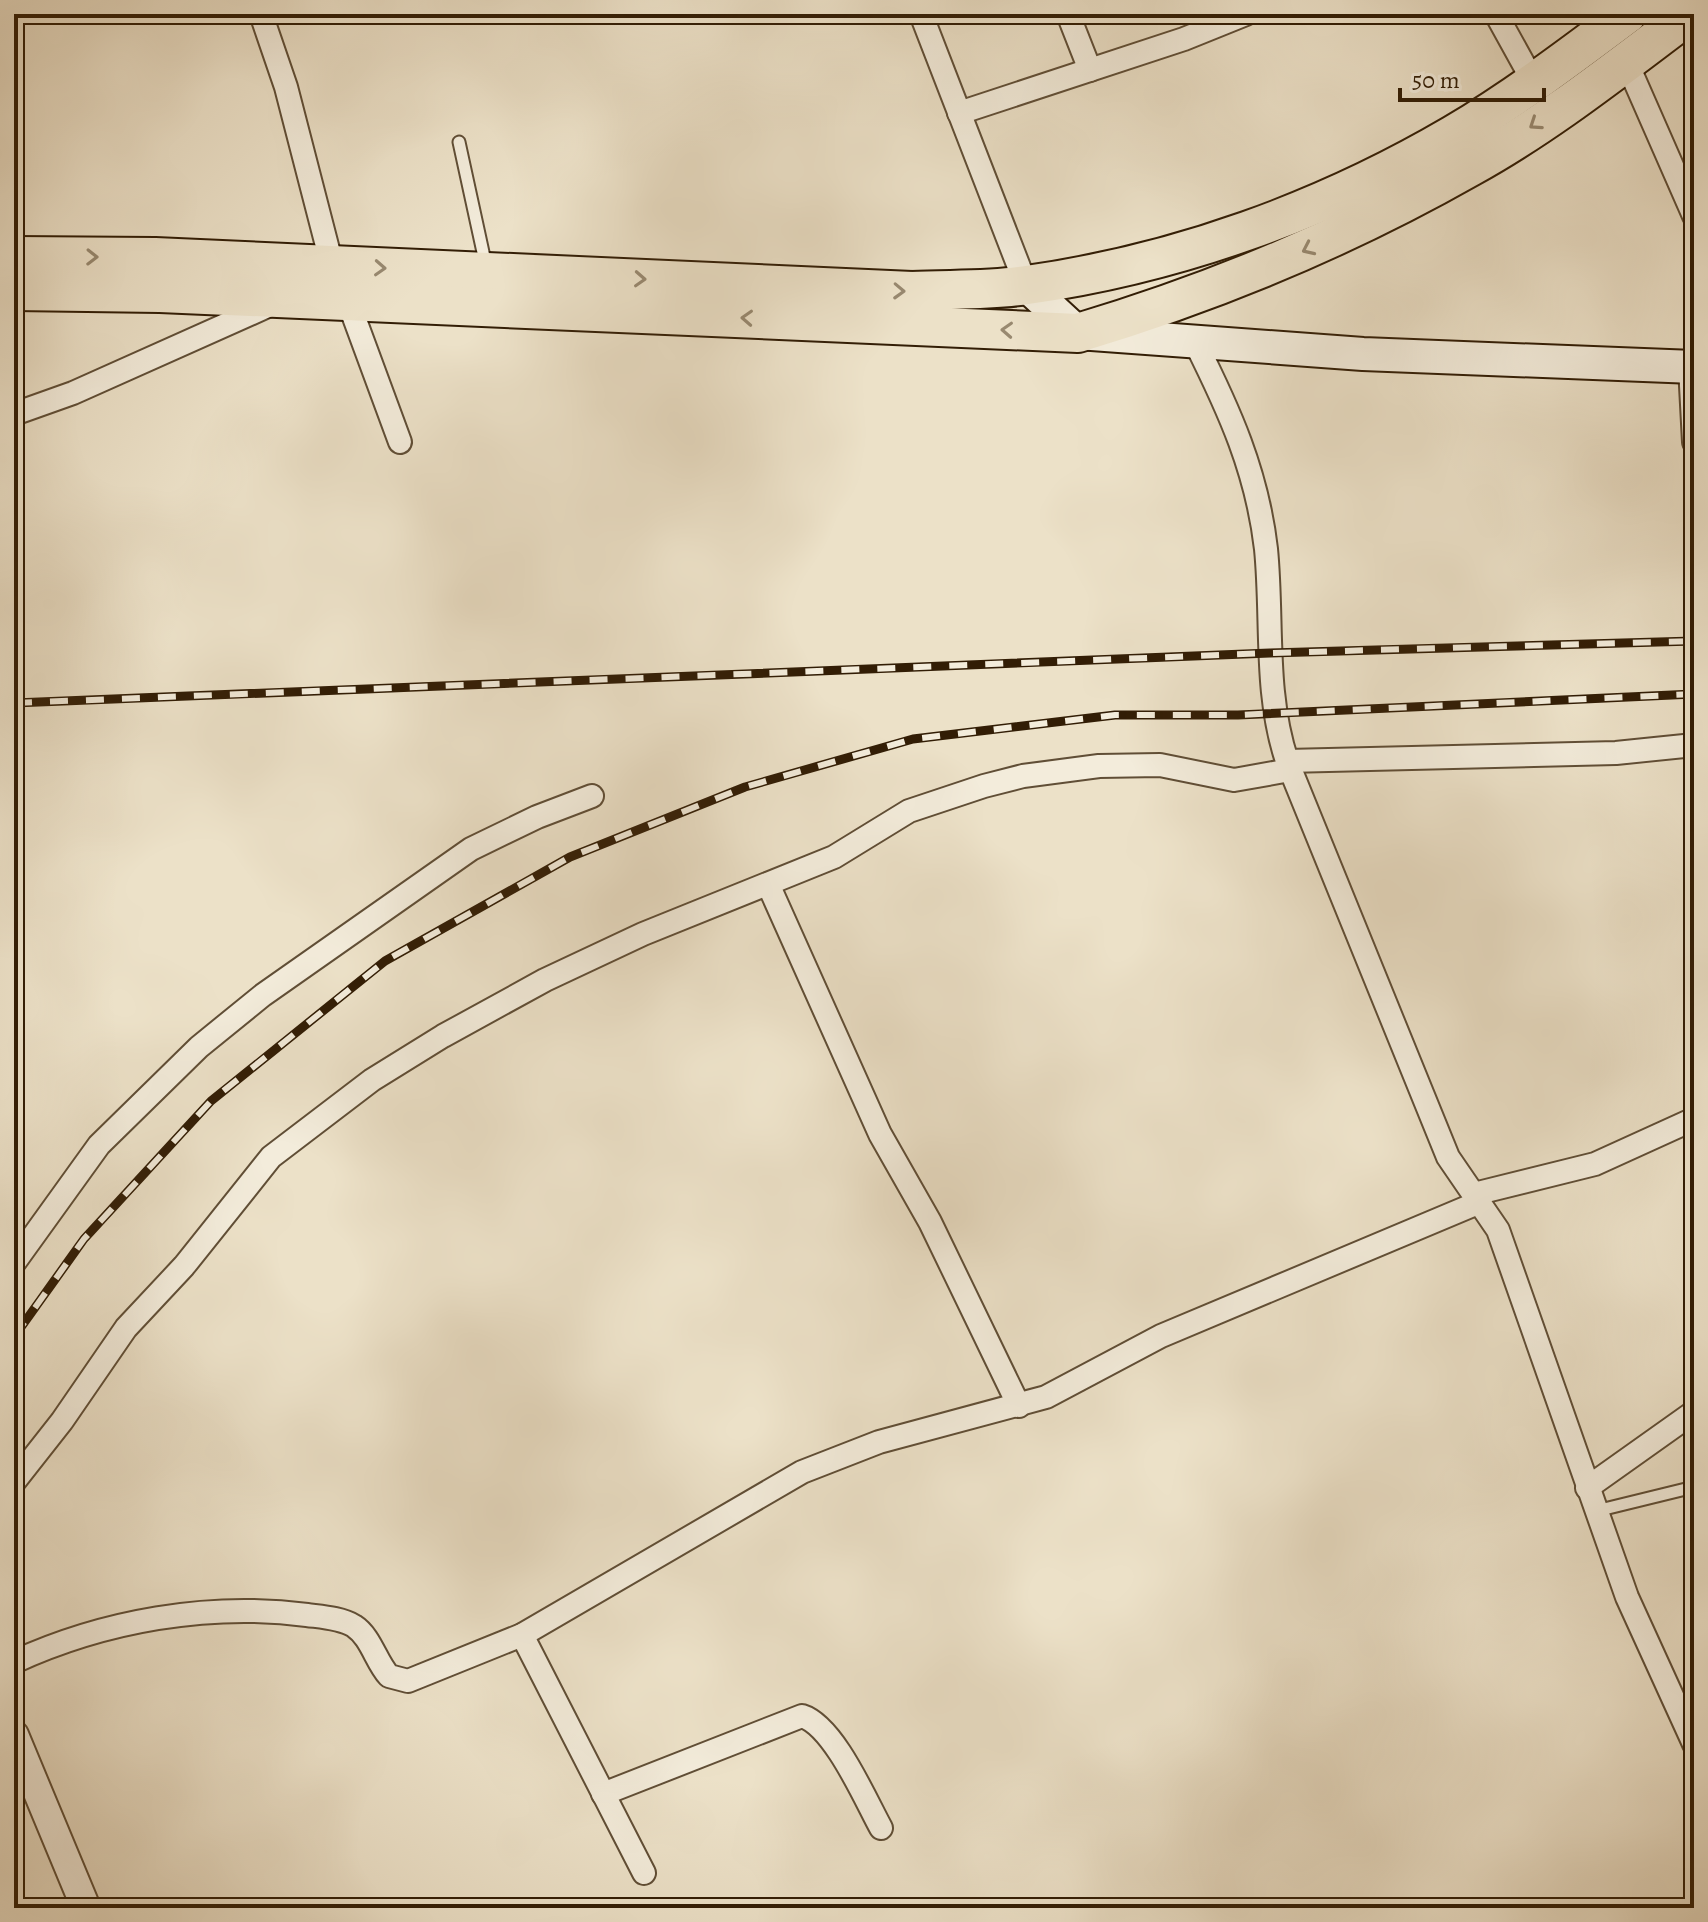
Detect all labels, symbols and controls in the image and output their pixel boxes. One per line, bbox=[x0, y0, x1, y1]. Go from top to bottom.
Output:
scale bar bbox=[1400, 52, 1544, 102]
text: 50 m bbox=[1412, 64, 1460, 96]
one-way arrow bbox=[1530, 114, 1544, 129]
one-way arrow bbox=[1302, 240, 1316, 256]
one-way arrow bbox=[86, 248, 99, 266]
one-way arrow bbox=[374, 259, 387, 276]
one-way arrow bbox=[634, 271, 646, 288]
one-way arrow bbox=[893, 282, 906, 299]
one-way arrow bbox=[741, 310, 753, 327]
one-way arrow bbox=[1000, 321, 1013, 338]

